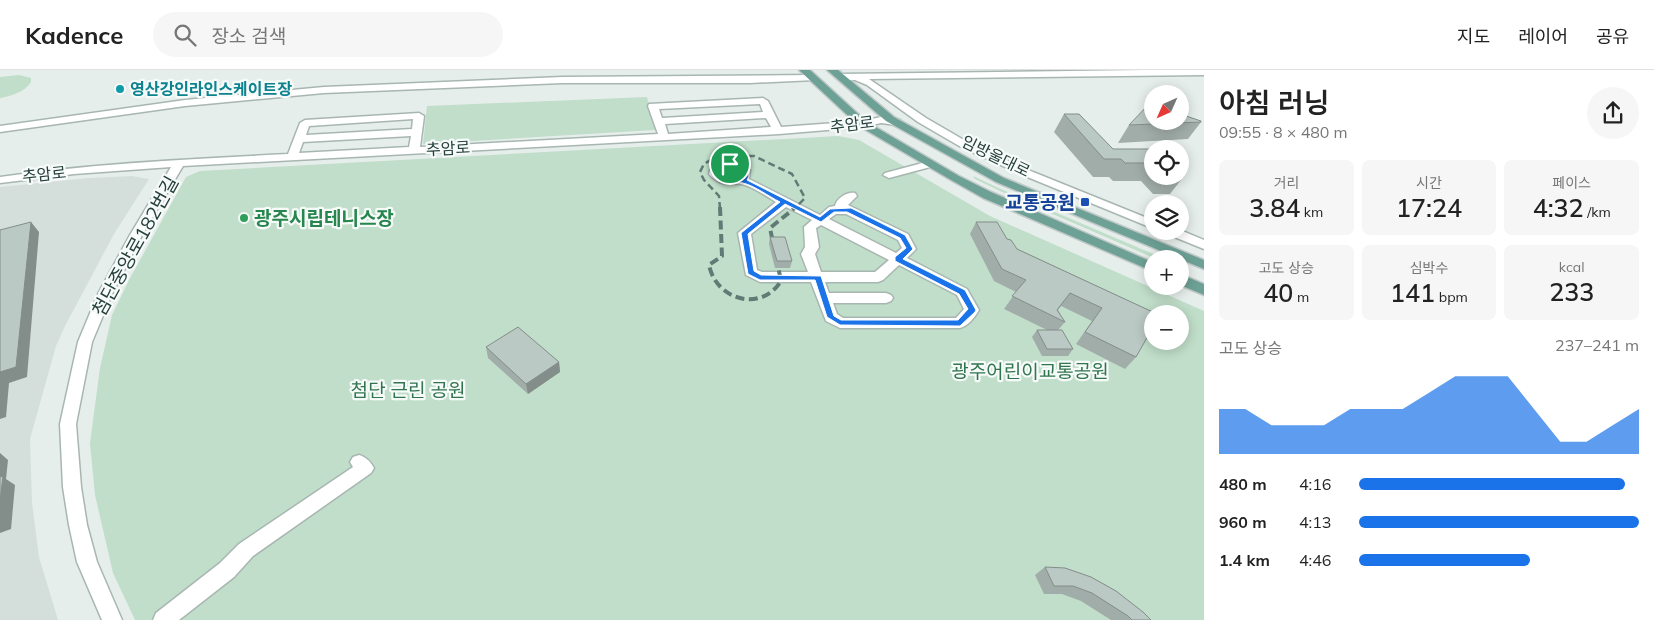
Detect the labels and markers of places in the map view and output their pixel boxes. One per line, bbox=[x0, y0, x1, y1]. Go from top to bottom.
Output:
place label: 영산강인라인스케이트장 bbox=[130, 79, 292, 99]
marker: 영산강인라인스케이트장 bbox=[114, 83, 126, 95]
pin bbox=[709, 143, 751, 185]
place label: 교통공원 bbox=[1005, 190, 1075, 214]
marker: 교통공원 bbox=[1079, 196, 1091, 208]
place label: 광주시립테니스장 bbox=[254, 206, 394, 230]
marker: 광주시립테니스장 bbox=[238, 212, 250, 224]

